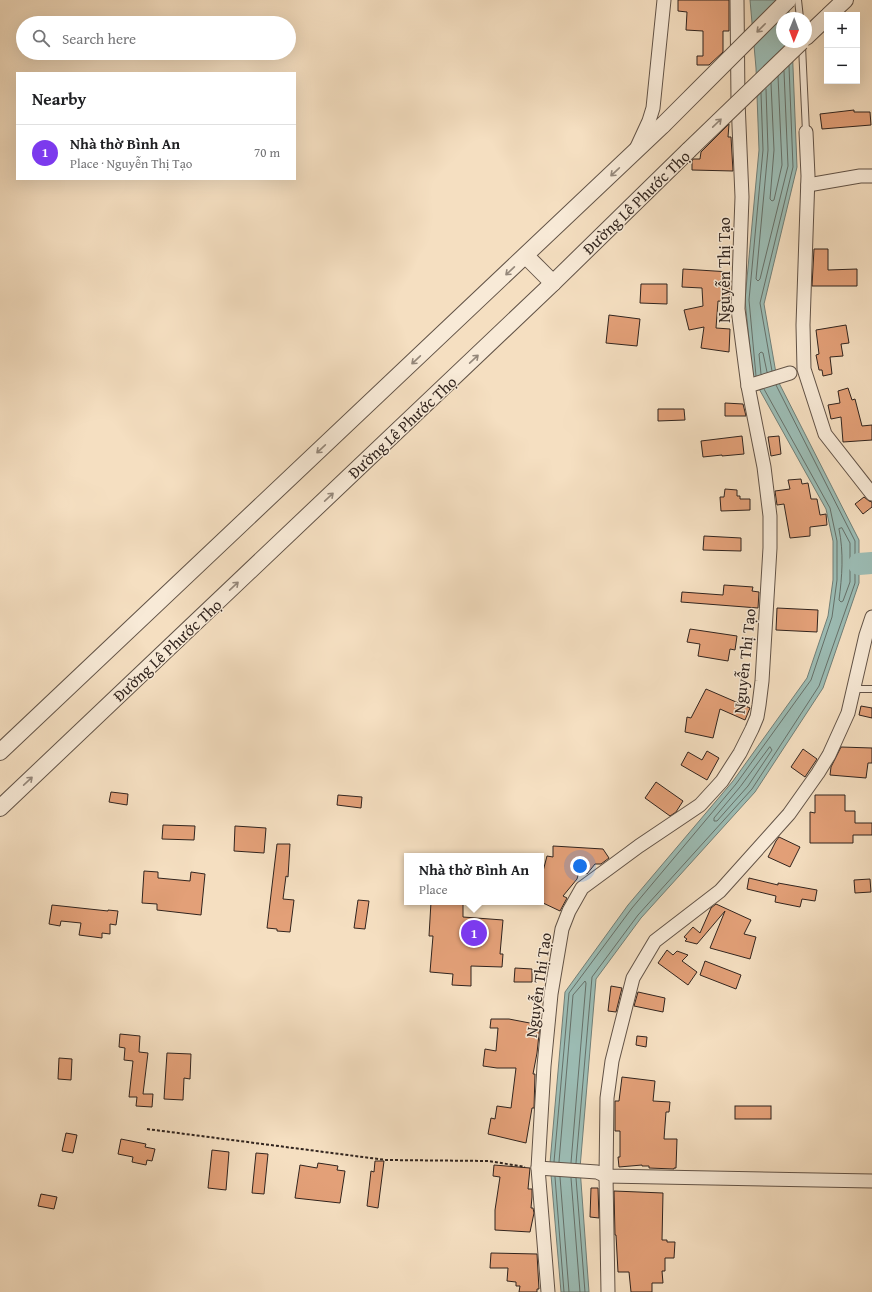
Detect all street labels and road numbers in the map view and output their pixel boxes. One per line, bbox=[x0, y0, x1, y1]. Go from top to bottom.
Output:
street label: Đường Lê Phước Thọ bbox=[577, 144, 695, 260]
street label: Nguyễn Thị Tạo bbox=[712, 217, 736, 323]
street label: Đường Lê Phước Thọ bbox=[342, 370, 462, 484]
street label: Đường Lê Phước Thọ bbox=[107, 593, 227, 707]
street label: Nguyễn Thị Tạo bbox=[727, 607, 761, 715]
street label: Nguyễn Thị Tạo bbox=[519, 931, 557, 1039]

